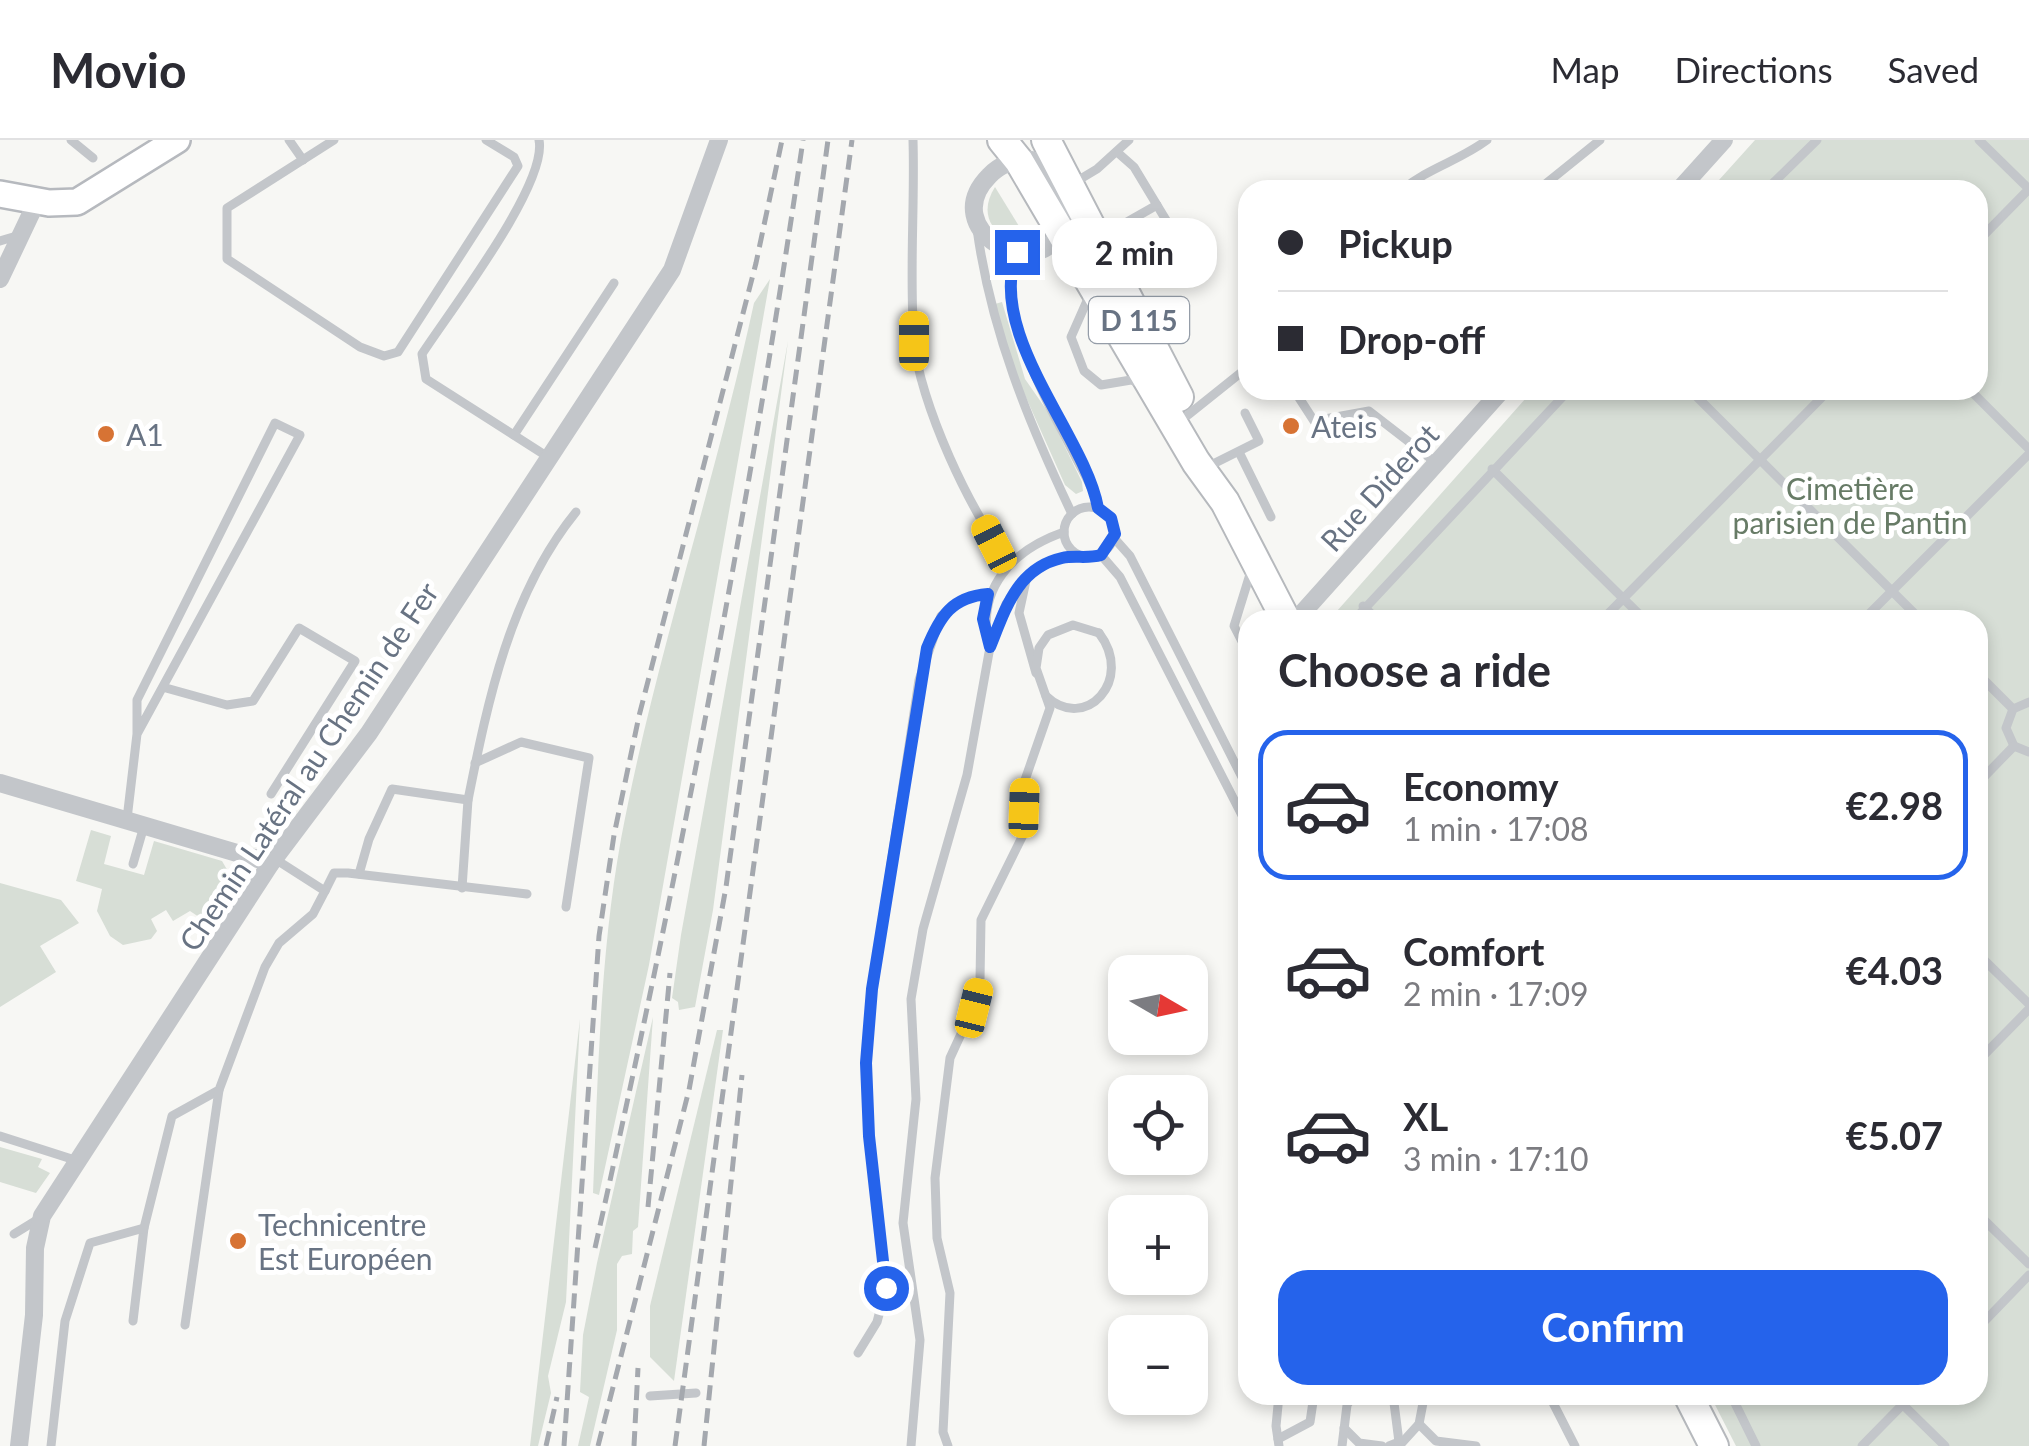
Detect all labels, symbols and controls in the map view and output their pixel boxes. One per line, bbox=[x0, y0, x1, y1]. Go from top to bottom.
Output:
text: Movio bbox=[50, 41, 187, 98]
text: Map bbox=[1551, 48, 1620, 90]
text: Directions bbox=[1675, 48, 1833, 90]
text: Saved bbox=[1888, 48, 1979, 90]
callout: 2 min bbox=[1052, 217, 1217, 287]
text: Pickup bbox=[1338, 220, 1453, 266]
route end bbox=[995, 230, 1040, 275]
text: 2 min bbox=[1095, 233, 1174, 272]
road number: D 115 bbox=[1089, 297, 1189, 343]
car bbox=[899, 311, 929, 371]
text: Drop-off bbox=[1338, 316, 1485, 362]
place label: Ateis bbox=[1311, 408, 1377, 444]
marker: Ateis bbox=[1280, 415, 1302, 437]
place label: A1 bbox=[126, 416, 164, 452]
street label: Rue Diderot bbox=[1313, 416, 1446, 558]
marker: A1 bbox=[95, 423, 117, 445]
park label: Cimetière parisien de Pantin bbox=[1733, 470, 1967, 540]
car bbox=[967, 510, 1021, 578]
street label: Chemin Latéral au Chemin de Fer bbox=[171, 575, 445, 957]
text: Choose a ride bbox=[1278, 643, 1551, 697]
icon: car bbox=[1283, 760, 1373, 850]
text: Economy bbox=[1403, 763, 1558, 809]
car bbox=[1008, 777, 1040, 839]
text: €2.98 bbox=[1846, 782, 1943, 828]
text: 1 min · 17:08 bbox=[1403, 809, 1589, 848]
icon: car bbox=[1283, 925, 1373, 1015]
text: Comfort bbox=[1403, 928, 1544, 974]
text: €4.03 bbox=[1846, 947, 1943, 993]
north arrow bbox=[1108, 955, 1208, 1055]
map controls bbox=[1108, 955, 1208, 1415]
text: 2 min · 17:09 bbox=[1403, 974, 1589, 1013]
car bbox=[952, 975, 996, 1041]
button: locate bbox=[1108, 1075, 1208, 1175]
icon: car bbox=[1283, 1090, 1373, 1180]
text: XL bbox=[1403, 1093, 1448, 1139]
text: €5.07 bbox=[1846, 1112, 1943, 1158]
text: 3 min · 17:10 bbox=[1403, 1139, 1589, 1178]
button: + bbox=[1108, 1195, 1208, 1295]
place label: Technicentre Est Européen bbox=[258, 1206, 432, 1276]
marker: Technicentre Est Européen bbox=[227, 1230, 249, 1252]
route start bbox=[864, 1266, 909, 1311]
button: Confirm bbox=[1278, 1270, 1948, 1385]
button: − bbox=[1108, 1315, 1208, 1415]

